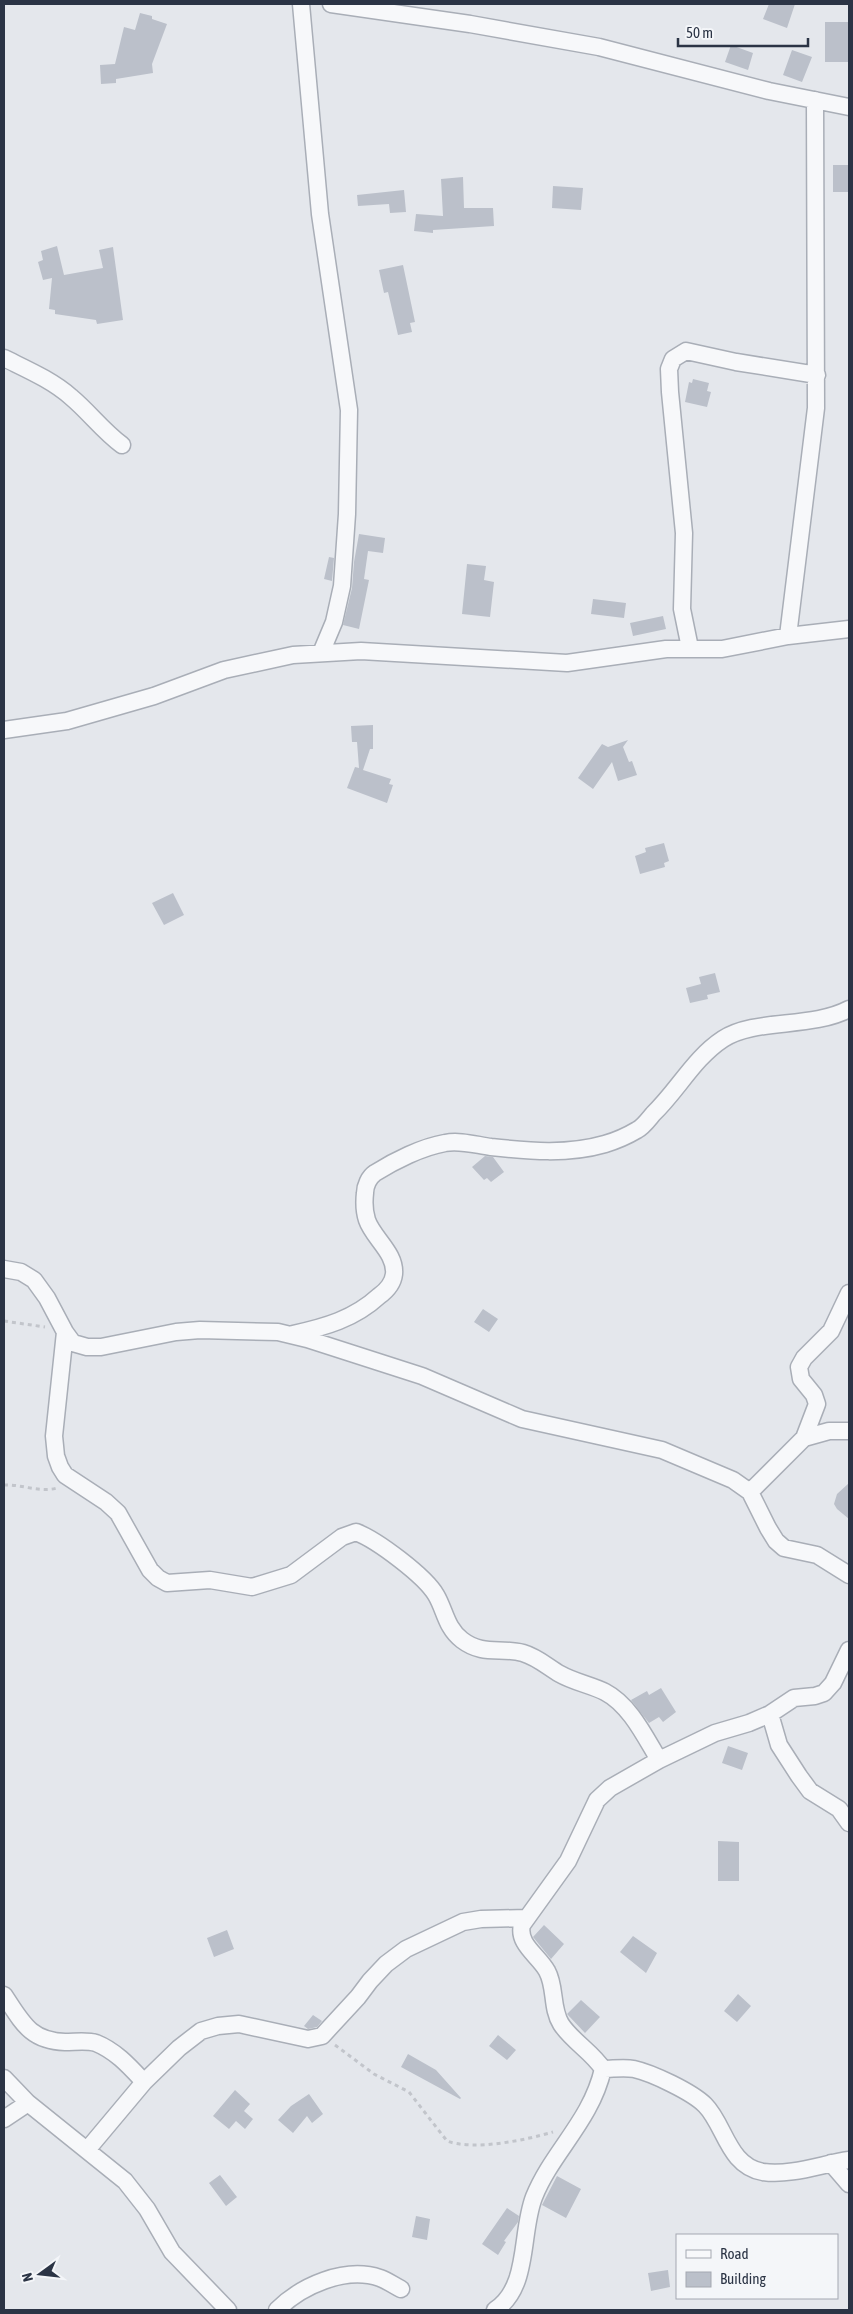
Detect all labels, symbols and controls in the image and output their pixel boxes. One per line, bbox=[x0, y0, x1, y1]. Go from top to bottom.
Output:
scale bar bbox=[678, 15, 808, 47]
text: 50 m bbox=[686, 24, 713, 41]
legend bbox=[676, 2234, 838, 2299]
text: Road bbox=[720, 2245, 749, 2262]
north arrow bbox=[15, 2249, 65, 2299]
text: Building bbox=[720, 2270, 766, 2287]
text: N bbox=[19, 2271, 36, 2283]

